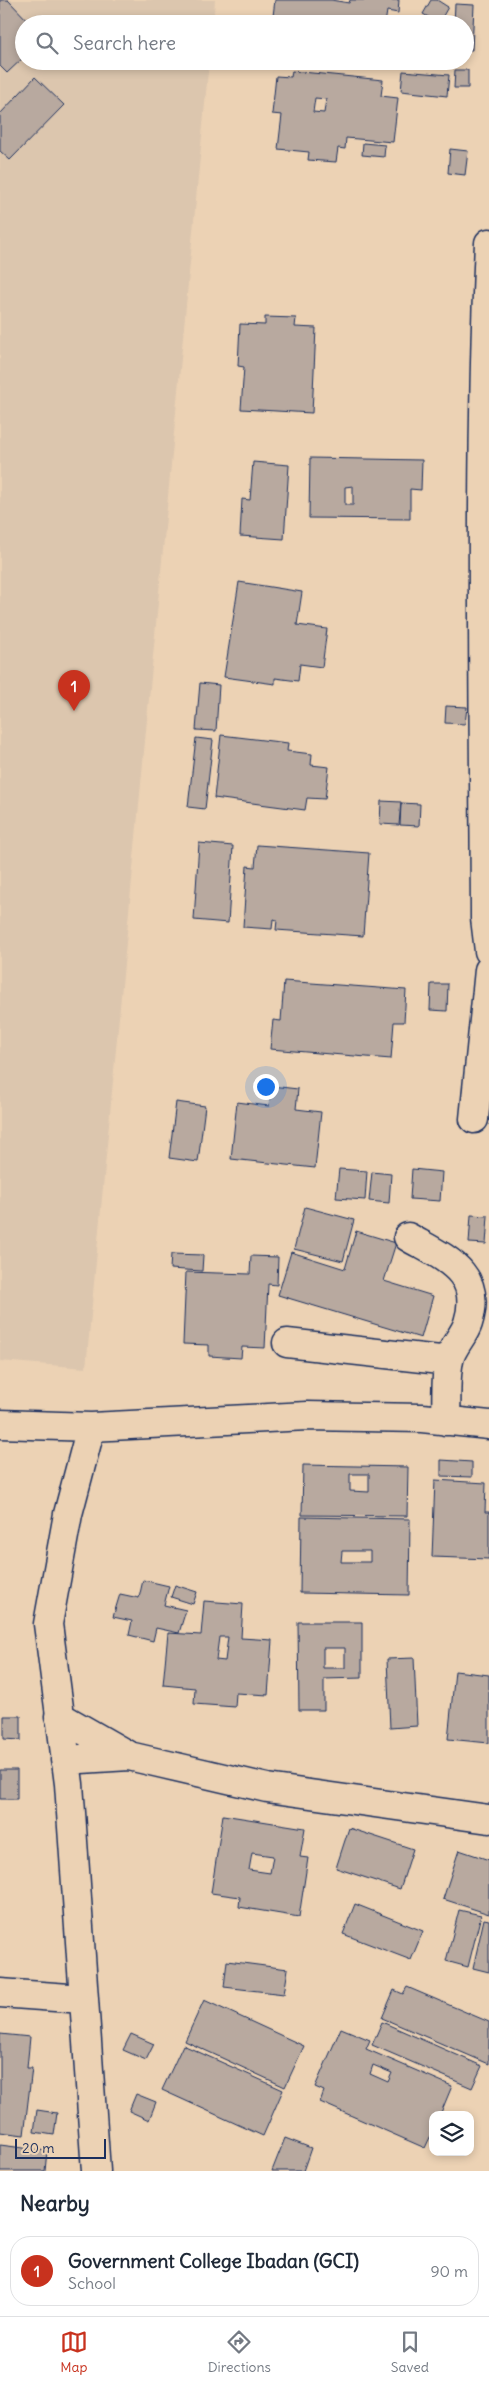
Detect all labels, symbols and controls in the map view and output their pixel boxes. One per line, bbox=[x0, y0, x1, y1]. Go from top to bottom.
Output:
search box bbox=[15, 15, 474, 70]
icon: search bbox=[33, 29, 61, 57]
text: Search here bbox=[73, 31, 176, 55]
pin: 1 bbox=[58, 670, 90, 711]
your location bbox=[253, 1074, 279, 1100]
map controls bbox=[429, 2111, 474, 2156]
button: layers bbox=[429, 2111, 474, 2156]
scale bar bbox=[15, 2136, 106, 2159]
text: 20 m bbox=[22, 2139, 55, 2157]
text: Nearby bbox=[20, 2190, 90, 2217]
text: Government College Ibadan (GCI) bbox=[68, 2249, 359, 2273]
text: 1 bbox=[34, 2261, 40, 2281]
text: 90 m bbox=[430, 2261, 468, 2281]
text: School bbox=[68, 2273, 116, 2293]
tab: Map bbox=[60, 2328, 88, 2376]
tab: Directions bbox=[208, 2328, 271, 2376]
tab: Saved bbox=[391, 2328, 429, 2376]

